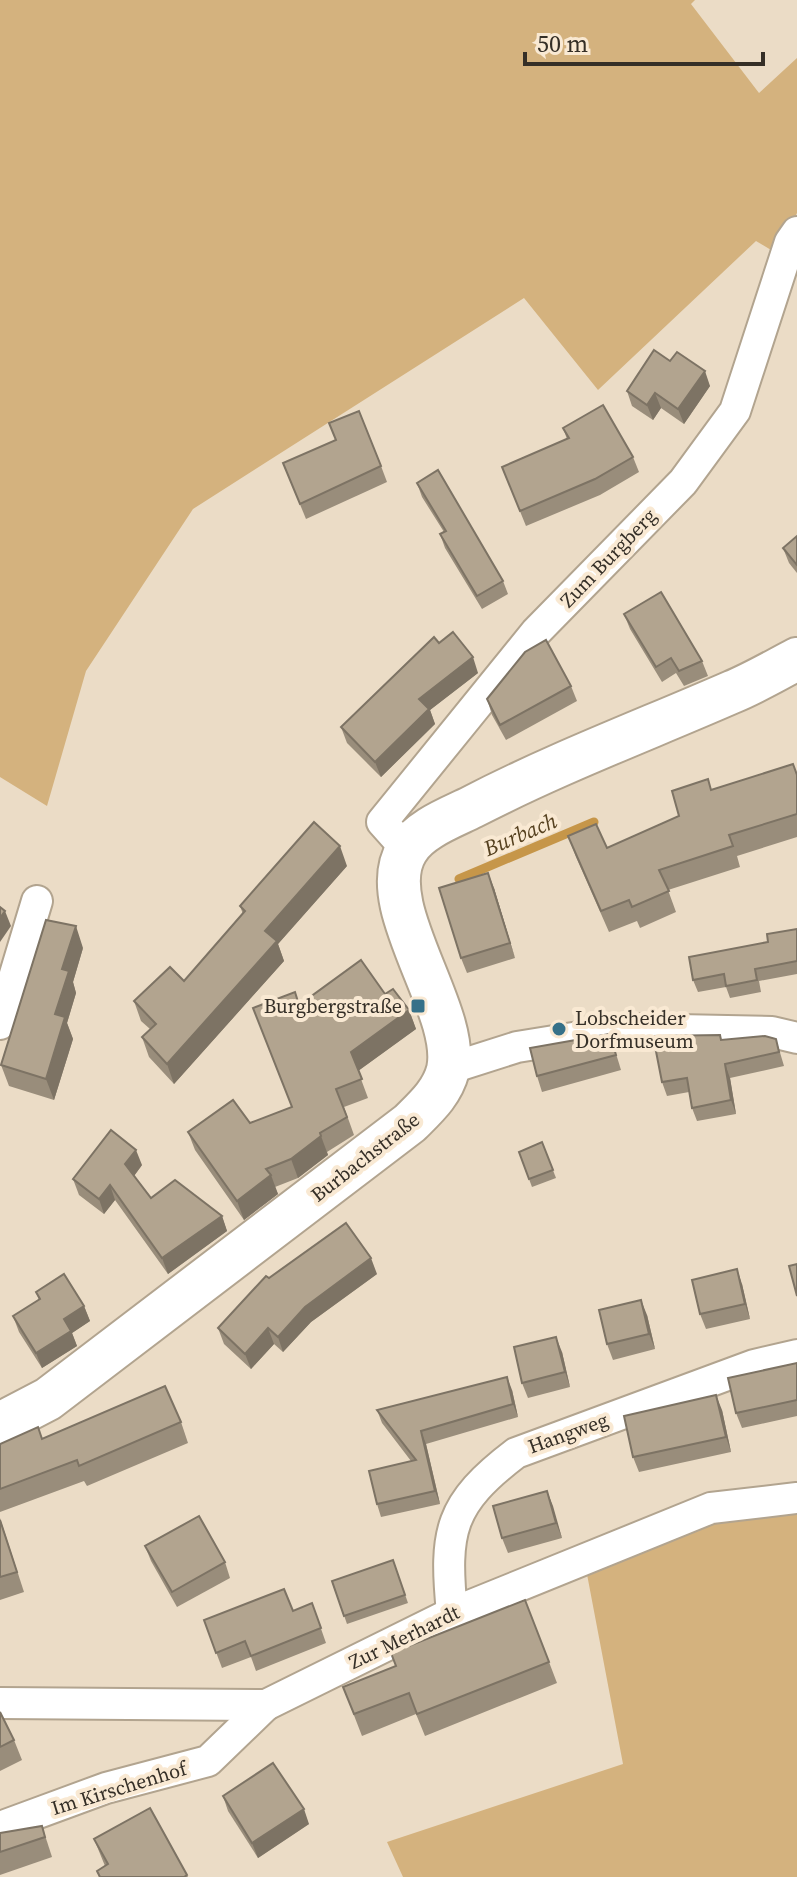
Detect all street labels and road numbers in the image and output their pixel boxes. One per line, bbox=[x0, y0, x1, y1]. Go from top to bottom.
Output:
street label: Zum Burgberg bbox=[554, 502, 662, 614]
street label: Burbachstraße bbox=[305, 1106, 425, 1208]
street label: Hangweg bbox=[524, 1406, 612, 1460]
street label: Zur Merhardt bbox=[344, 1598, 464, 1676]
street label: Im Kirschenhof bbox=[48, 1754, 192, 1822]

